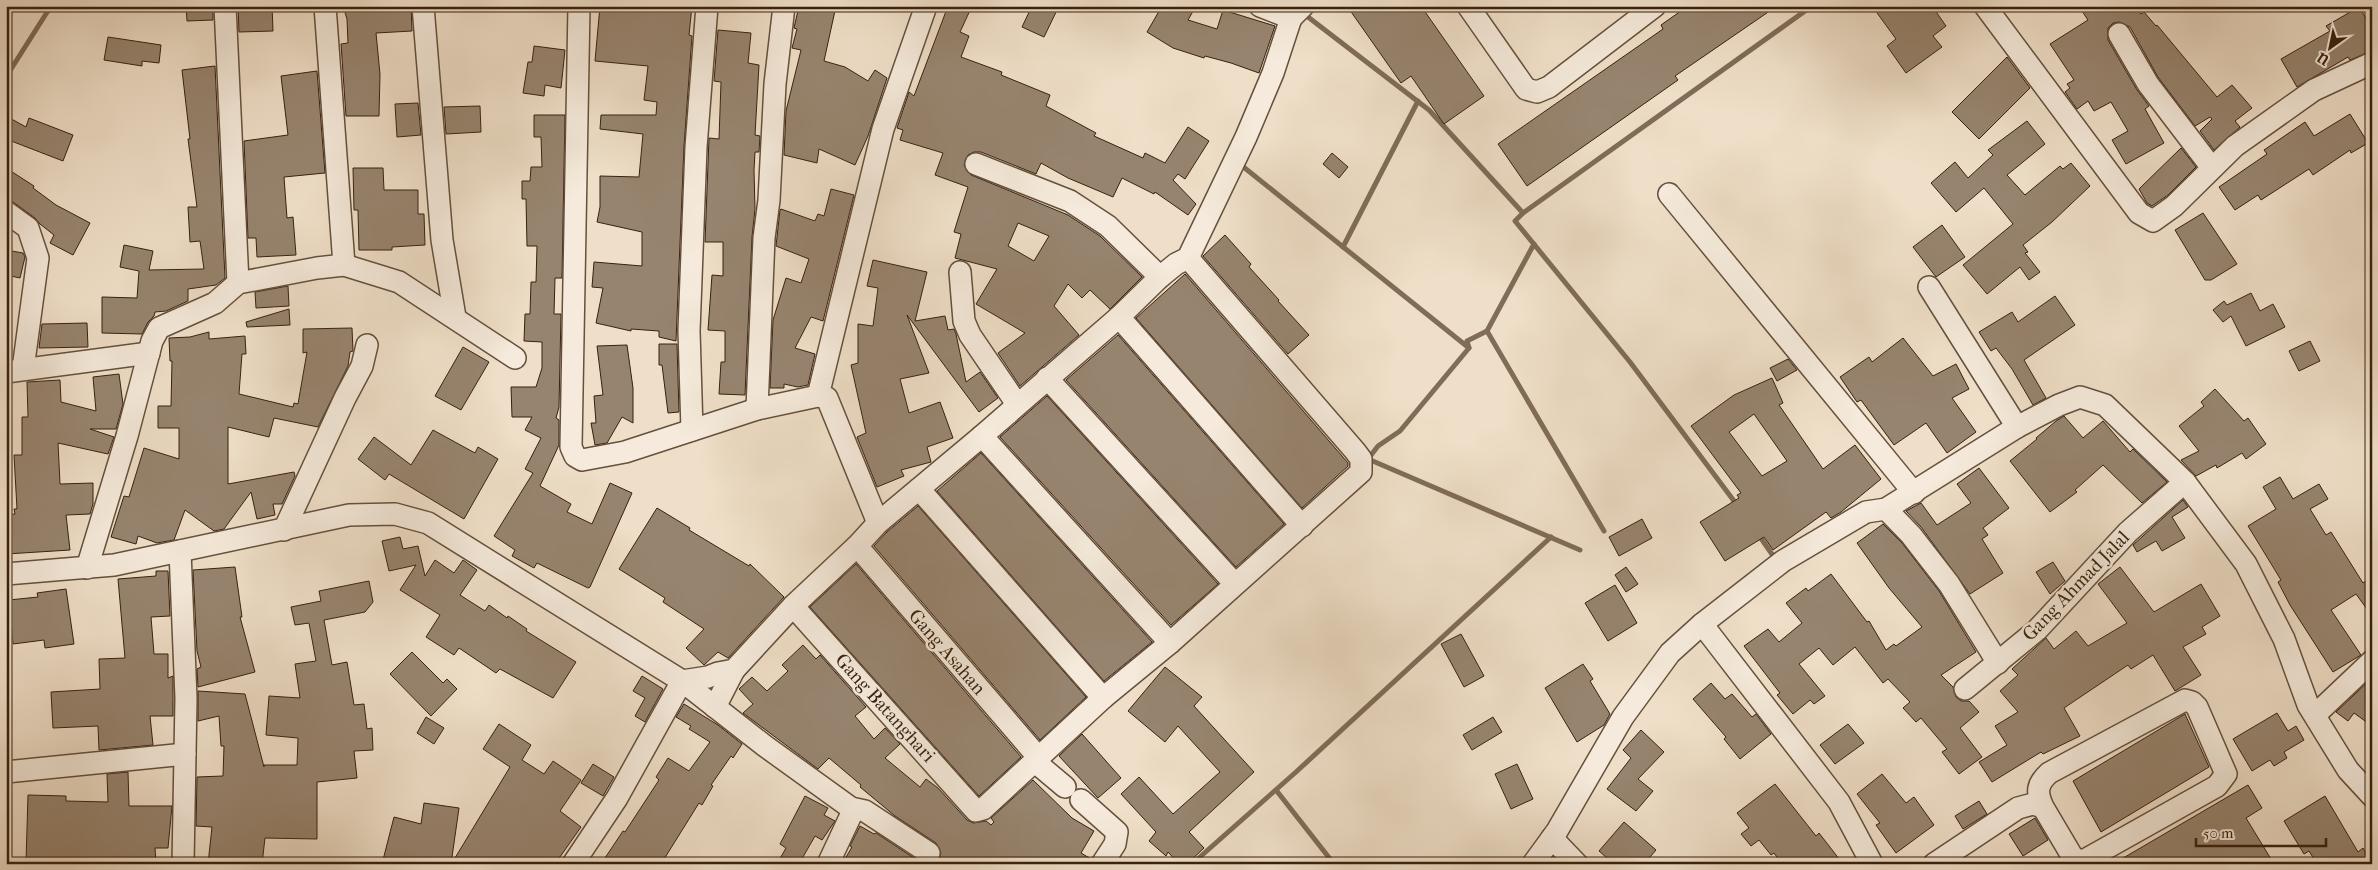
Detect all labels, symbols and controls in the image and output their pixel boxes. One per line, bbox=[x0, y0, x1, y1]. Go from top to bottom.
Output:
north arrow bbox=[2306, 22, 2356, 72]
text: U bbox=[2314, 48, 2333, 69]
street label: Gang Ahmad Jalal bbox=[2018, 526, 2134, 646]
street label: Gang Asahan bbox=[904, 605, 990, 699]
street label: Gang Batanghari bbox=[830, 649, 940, 767]
scale bar bbox=[2196, 815, 2326, 847]
text: 50 m bbox=[2203, 824, 2234, 842]

